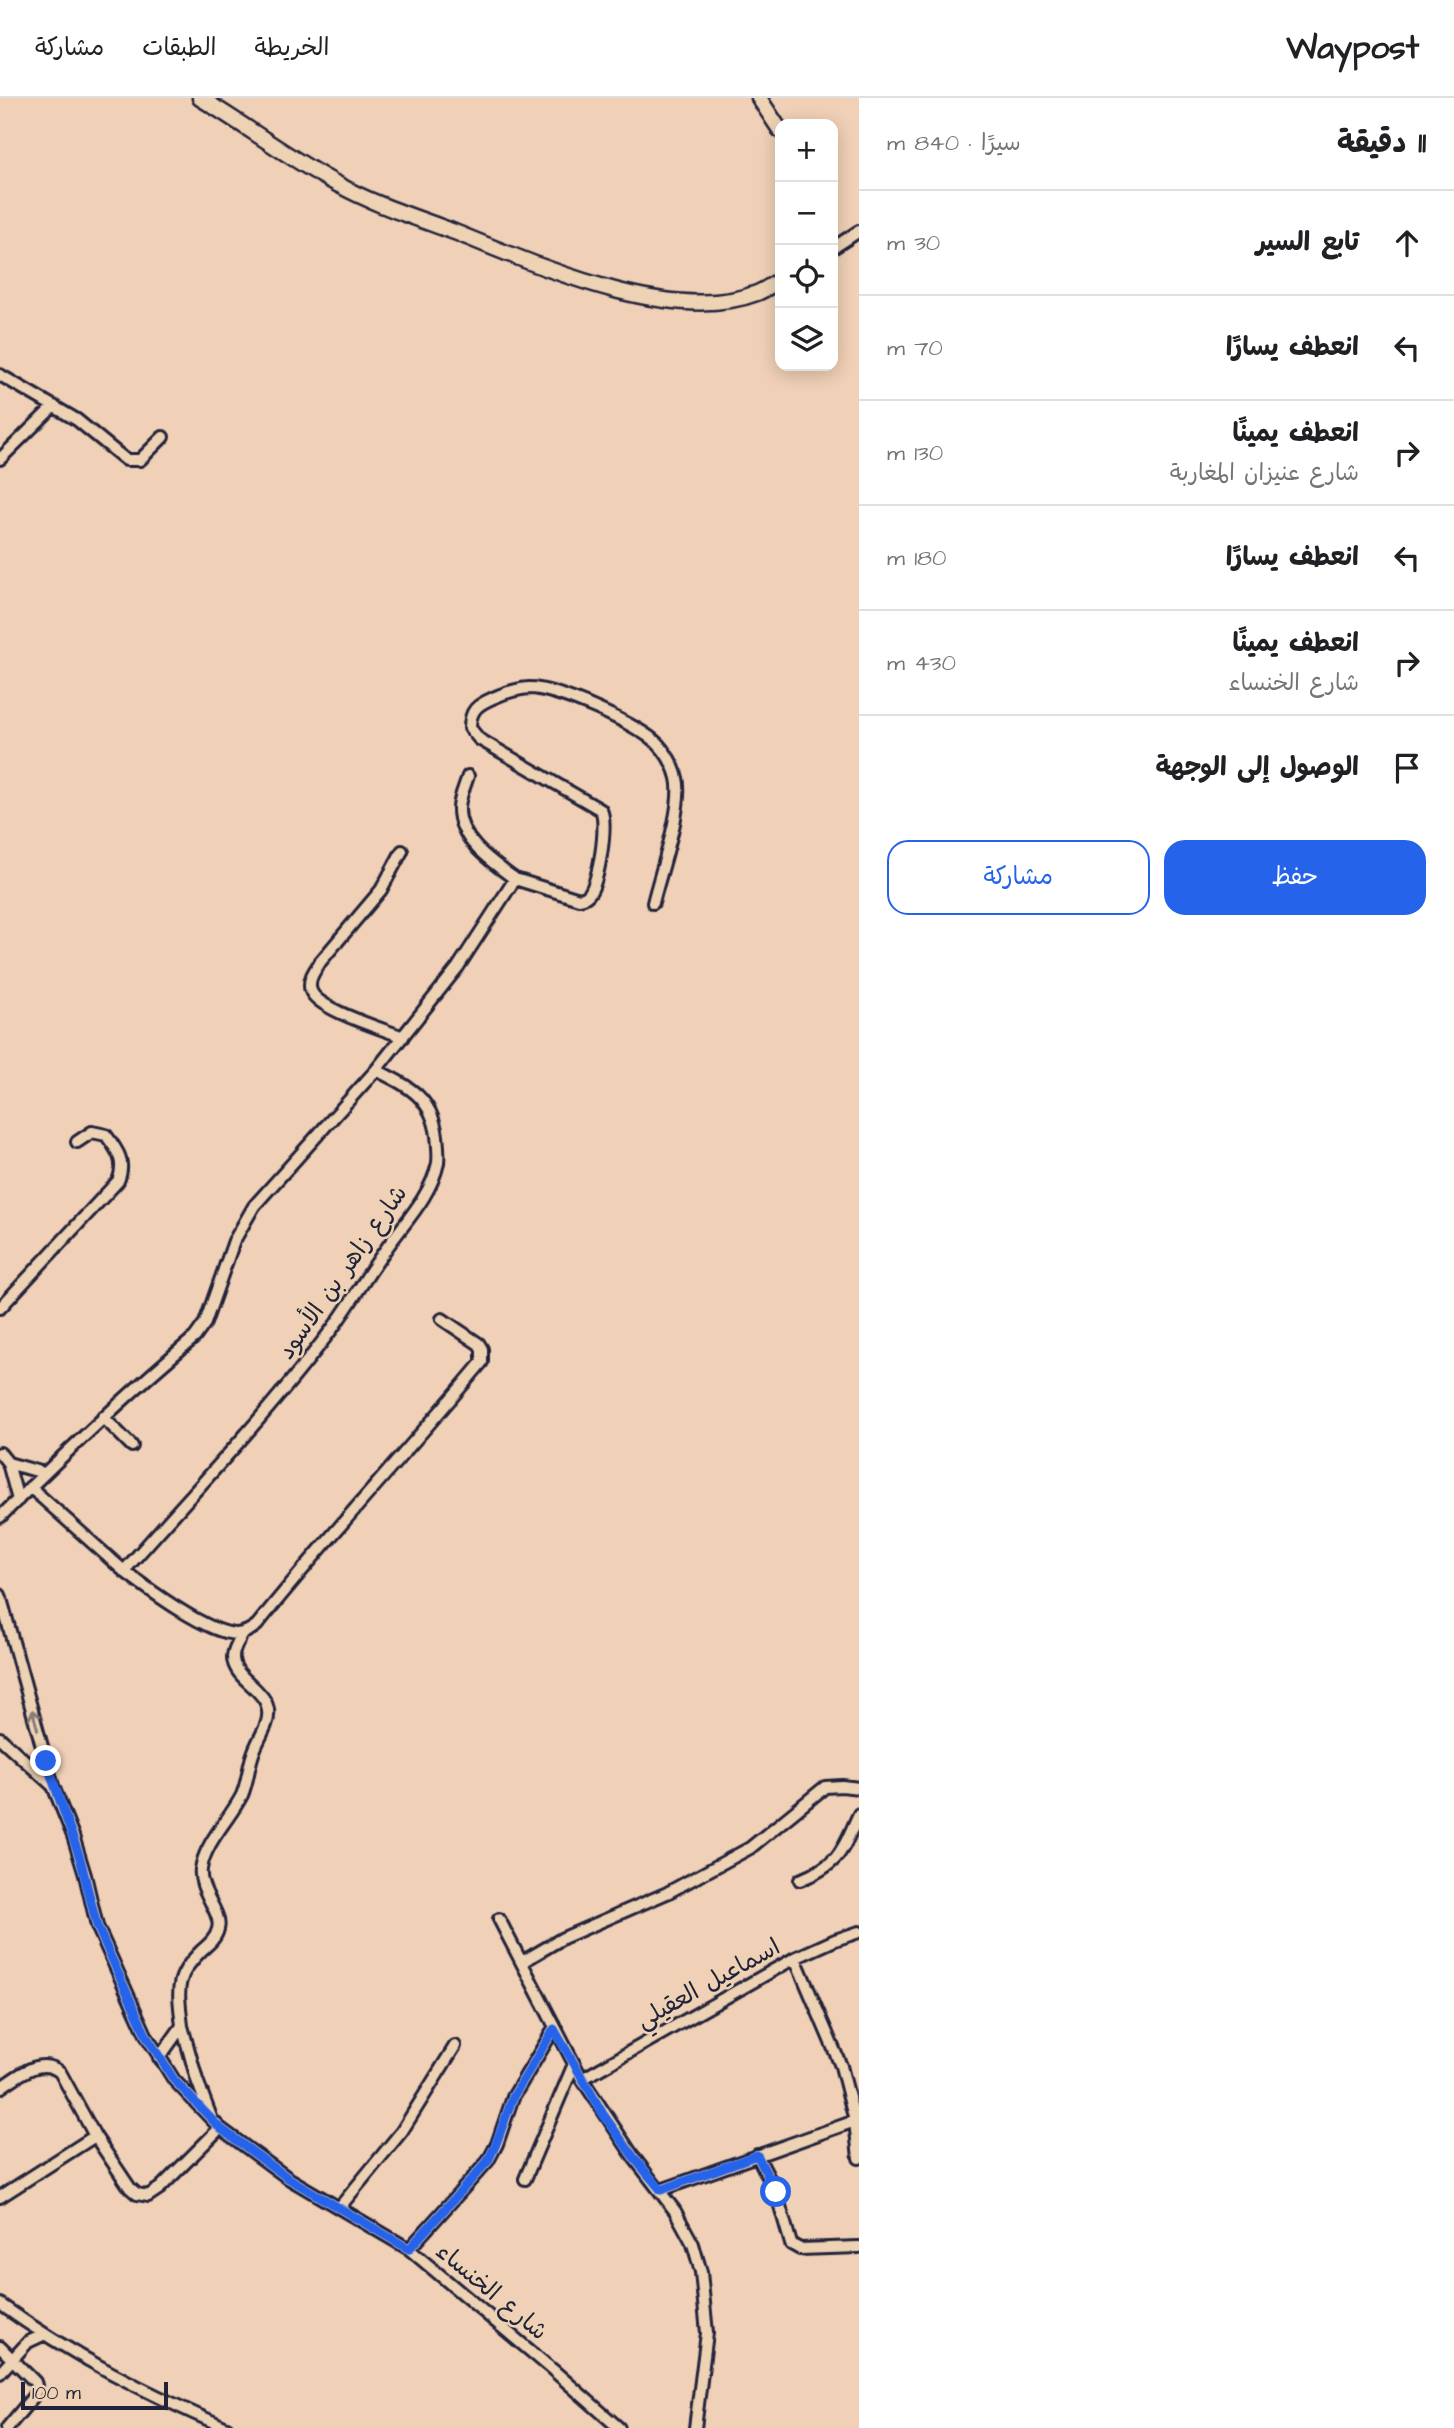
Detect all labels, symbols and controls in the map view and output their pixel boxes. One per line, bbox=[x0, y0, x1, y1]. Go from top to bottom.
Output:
text: Waypost bbox=[1286, 25, 1419, 71]
text: مشاركة bbox=[35, 31, 104, 65]
text: الطبقات bbox=[142, 31, 217, 65]
text: الخريطة bbox=[255, 31, 329, 65]
map controls bbox=[775, 119, 838, 371]
button: + bbox=[775, 119, 838, 182]
text: 11 دقيقة bbox=[1337, 122, 1426, 164]
text: سيرًا · 840 m bbox=[887, 127, 1021, 159]
button: − bbox=[775, 182, 838, 245]
text: تابع السير bbox=[1256, 224, 1359, 260]
icon: ahead bbox=[1388, 224, 1426, 262]
text: 30 m bbox=[887, 227, 940, 259]
button: locate bbox=[775, 245, 838, 308]
button: layers bbox=[775, 308, 838, 371]
text: انعطف يسارًا bbox=[1226, 329, 1359, 365]
icon: left bbox=[1388, 329, 1426, 367]
text: 70 m bbox=[887, 332, 943, 364]
text: انعطف يمينًا bbox=[1232, 415, 1359, 451]
icon: right bbox=[1388, 434, 1426, 472]
text: 130 m bbox=[887, 437, 943, 469]
text: شارع عنيزان المغاربة bbox=[1170, 457, 1359, 489]
text: انعطف يسارًا bbox=[1226, 539, 1359, 575]
icon: left bbox=[1388, 539, 1426, 577]
text: 180 m bbox=[887, 542, 947, 574]
text: انعطف يمينًا bbox=[1232, 625, 1359, 661]
icon: right bbox=[1388, 644, 1426, 682]
text: 430 m bbox=[887, 647, 956, 679]
text: شارع الخنساء bbox=[1228, 667, 1359, 699]
text: الوصول إلى الوجهة bbox=[1155, 749, 1359, 785]
icon: arrive bbox=[1388, 749, 1426, 787]
button: مشاركة bbox=[887, 840, 1150, 915]
button: حفظ bbox=[1164, 840, 1426, 915]
street label: شارع زاهر بن الأسود bbox=[269, 1178, 416, 1367]
one-way arrow bbox=[28, 1709, 41, 1732]
route end bbox=[30, 1745, 61, 1776]
street label: اسماعيل العقيلي bbox=[630, 1930, 788, 2040]
route start bbox=[760, 2176, 791, 2207]
street label: شارع الخنساء bbox=[428, 2235, 555, 2349]
scale bar bbox=[21, 2379, 168, 2411]
text: 100 m bbox=[32, 2380, 81, 2407]

